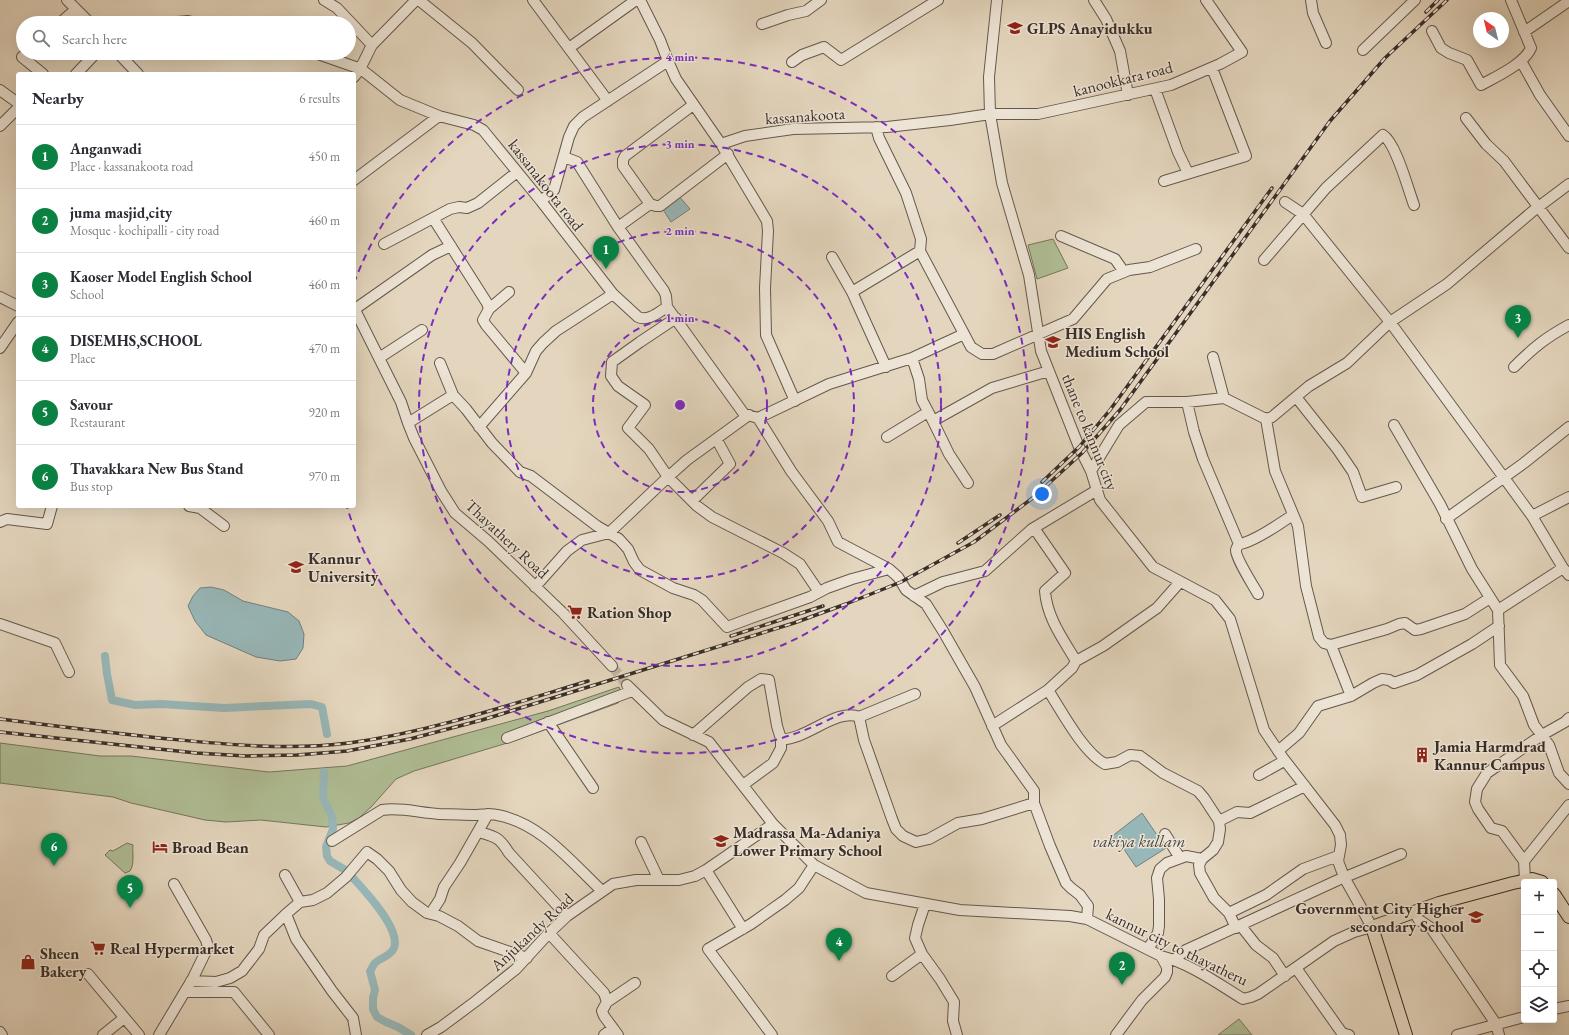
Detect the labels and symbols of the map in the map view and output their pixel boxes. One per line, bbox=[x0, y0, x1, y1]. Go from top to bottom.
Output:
north arrow bbox=[1473, 12, 1509, 48]
place label: GLPS Anayidukku bbox=[1027, 18, 1153, 39]
school or university icon: GLPS Anayidukku bbox=[1006, 19, 1024, 37]
text: 4 min bbox=[665, 49, 695, 65]
street label: kanookkara road bbox=[1071, 56, 1176, 101]
street label: kassanakoota bbox=[764, 103, 846, 129]
street label: kassanakoota road bbox=[504, 135, 589, 236]
text: 3 min bbox=[665, 136, 695, 152]
text: 2 min bbox=[665, 223, 695, 239]
pin: 1 bbox=[593, 236, 619, 269]
pin: 3 bbox=[1505, 305, 1531, 338]
text: 1 min bbox=[665, 310, 695, 326]
place label: HIS English Medium School bbox=[1065, 323, 1169, 362]
school or university icon: HIS English Medium School bbox=[1044, 333, 1062, 351]
street label: thane to kannur city bbox=[1057, 371, 1123, 494]
centre of rings bbox=[673, 398, 687, 412]
your location bbox=[1032, 484, 1052, 504]
street label: Thayathery Road bbox=[461, 495, 554, 584]
place label: Kannur University bbox=[308, 548, 379, 587]
school or university icon: Kannur University bbox=[287, 558, 305, 576]
place label: Ration Shop bbox=[587, 602, 672, 623]
supermarket icon: Ration Shop bbox=[566, 603, 584, 621]
place label: Jamia Harmdrad Kannur Campus bbox=[1432, 736, 1546, 775]
building icon: Jamia Harmdrad Kannur Campus bbox=[1413, 746, 1431, 764]
place label: Madrassa Ma-Adaniya Lower Primary School bbox=[733, 822, 883, 861]
water label: vakiya kullam bbox=[1093, 830, 1185, 852]
school or university icon: Madrassa Ma-Adaniya Lower Primary School bbox=[712, 832, 730, 850]
pin: 6 bbox=[41, 833, 67, 866]
place label: Broad Bean bbox=[172, 837, 249, 858]
hotel icon: Broad Bean bbox=[151, 838, 169, 856]
pin: 5 bbox=[117, 875, 143, 908]
street label: Anjukandy Road bbox=[485, 888, 578, 976]
place label: Government City Higher secondary School bbox=[1295, 898, 1464, 937]
street label: kannur city to thayatheru bbox=[1103, 903, 1252, 991]
school or university icon: Government City Higher secondary School bbox=[1467, 908, 1485, 926]
pin: 4 bbox=[826, 928, 852, 961]
place label: Real Hypermarket bbox=[110, 938, 234, 959]
supermarket icon: Real Hypermarket bbox=[89, 939, 107, 957]
place label: Sheen Bakery bbox=[40, 943, 87, 982]
pin: 2 bbox=[1109, 952, 1135, 985]
shop icon: Sheen Bakery bbox=[19, 953, 37, 971]

